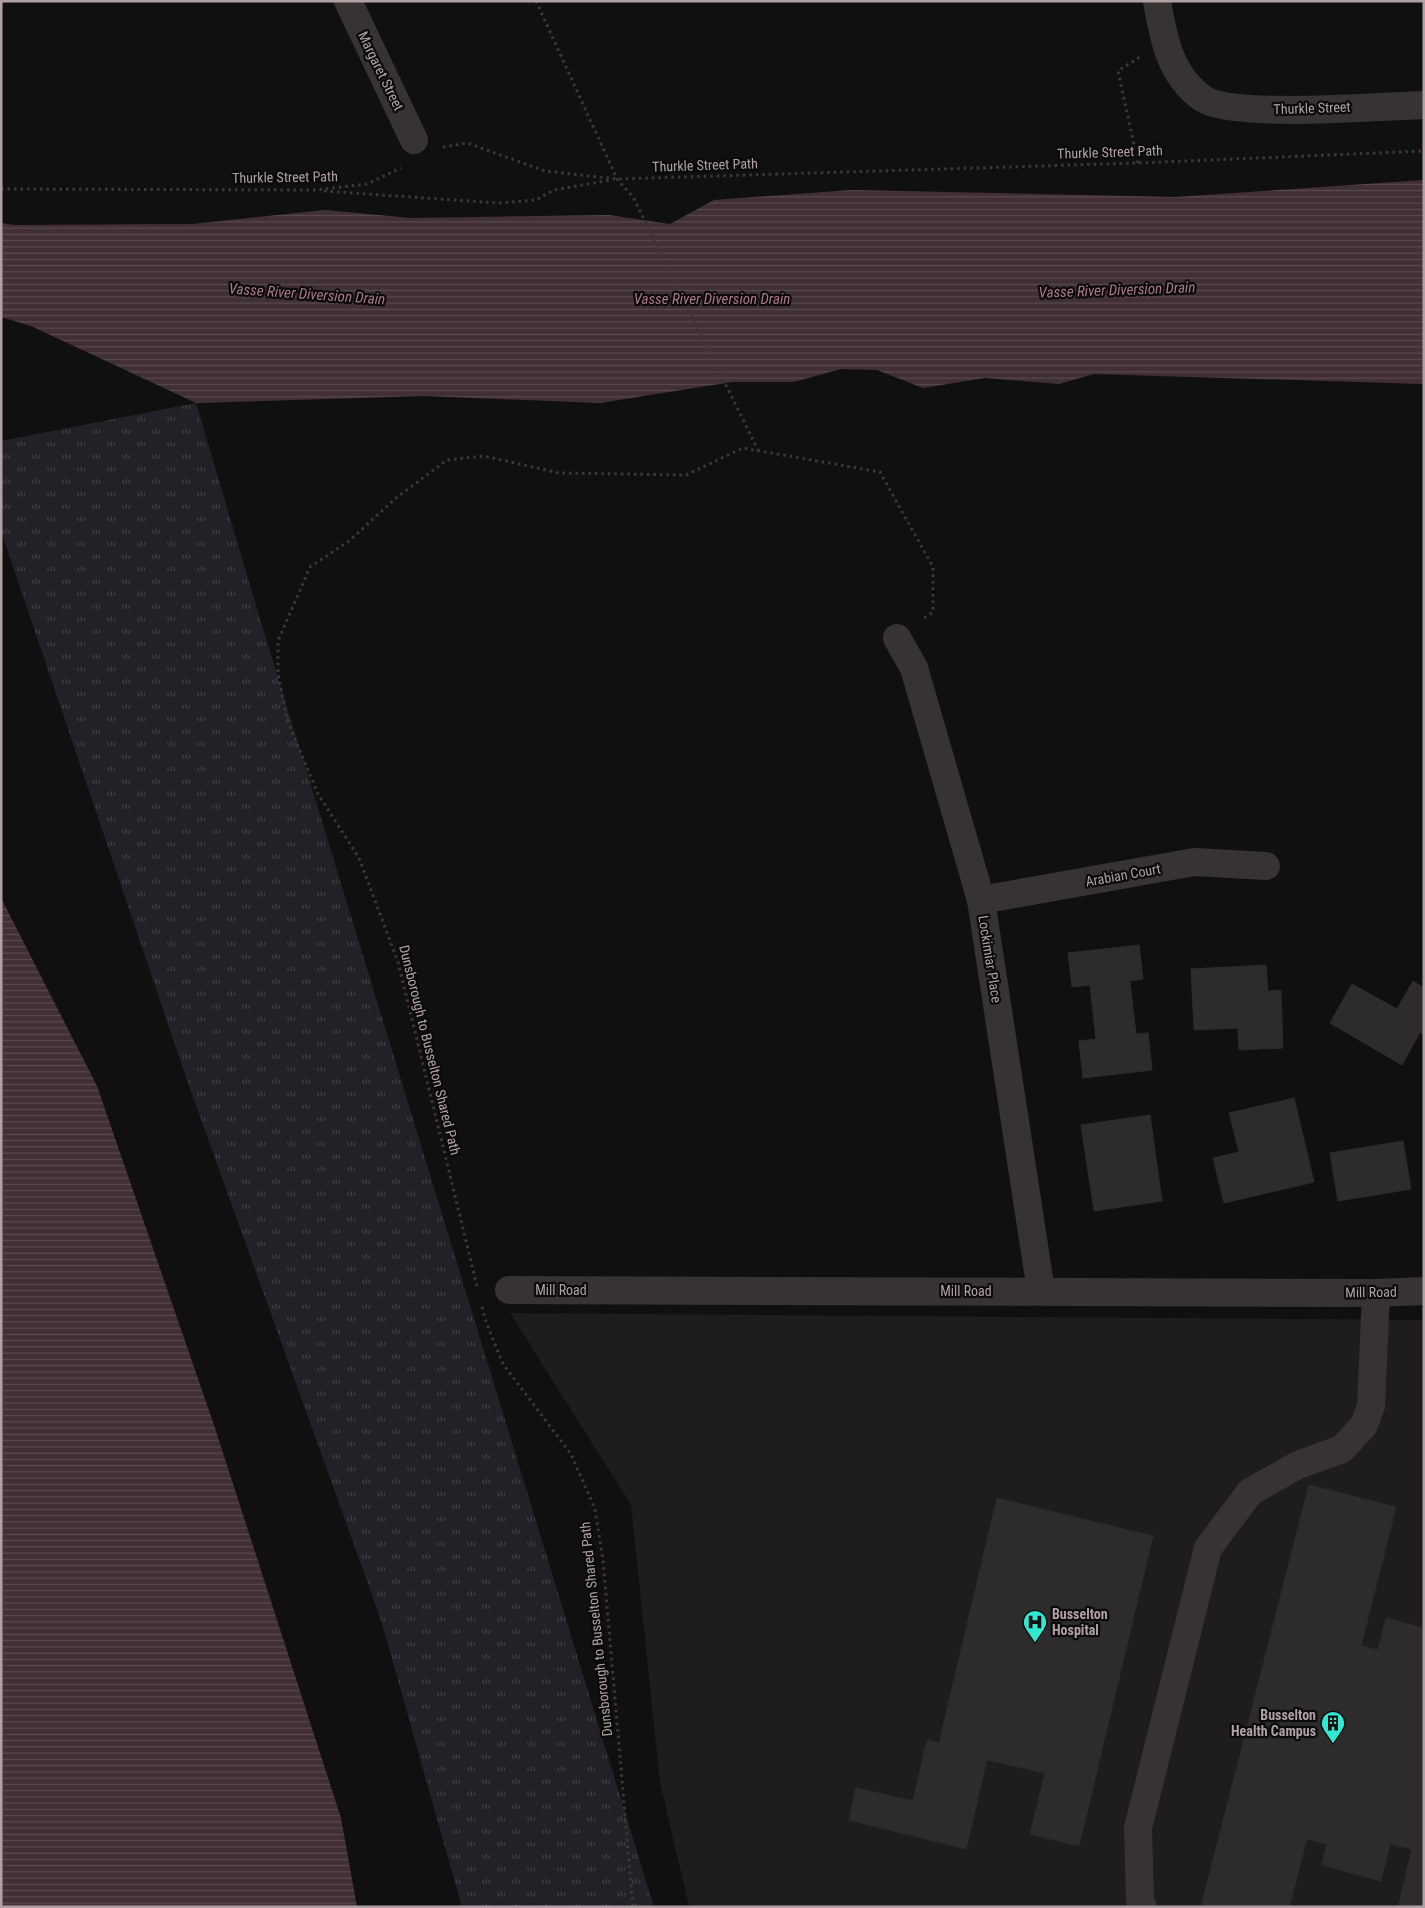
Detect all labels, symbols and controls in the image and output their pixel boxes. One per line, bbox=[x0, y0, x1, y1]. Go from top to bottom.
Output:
street label: Margaret Street bbox=[355, 29, 407, 113]
street label: Thurkle Street bbox=[1273, 99, 1351, 117]
street label: Thurkle Street Path bbox=[1057, 142, 1163, 162]
street label: Thurkle Street Path bbox=[652, 155, 758, 175]
street label: Thurkle Street Path bbox=[232, 168, 338, 186]
water label: Vasse River Diversion Drain bbox=[1038, 278, 1196, 302]
water label: Vasse River Diversion Drain bbox=[228, 280, 386, 308]
water label: Vasse River Diversion Drain bbox=[634, 290, 790, 308]
street label: Arabian Court bbox=[1084, 861, 1162, 889]
street label: Lockimiar Place bbox=[975, 914, 1005, 1004]
street label: Dunsborough to Busselton Shared Path bbox=[396, 943, 464, 1157]
street label: Mill Road bbox=[535, 1282, 587, 1298]
street label: Mill Road bbox=[940, 1283, 992, 1299]
street label: Mill Road bbox=[1345, 1284, 1397, 1300]
street label: Dunsborough to Busselton Shared Path bbox=[577, 1521, 615, 1737]
place label: Busselton Hospital bbox=[1052, 1606, 1108, 1638]
hospital icon: Busselton Hospital bbox=[1022, 1609, 1048, 1643]
place label: Busselton Health Campus bbox=[1231, 1707, 1316, 1739]
building icon: Busselton Health Campus bbox=[1320, 1710, 1346, 1744]

